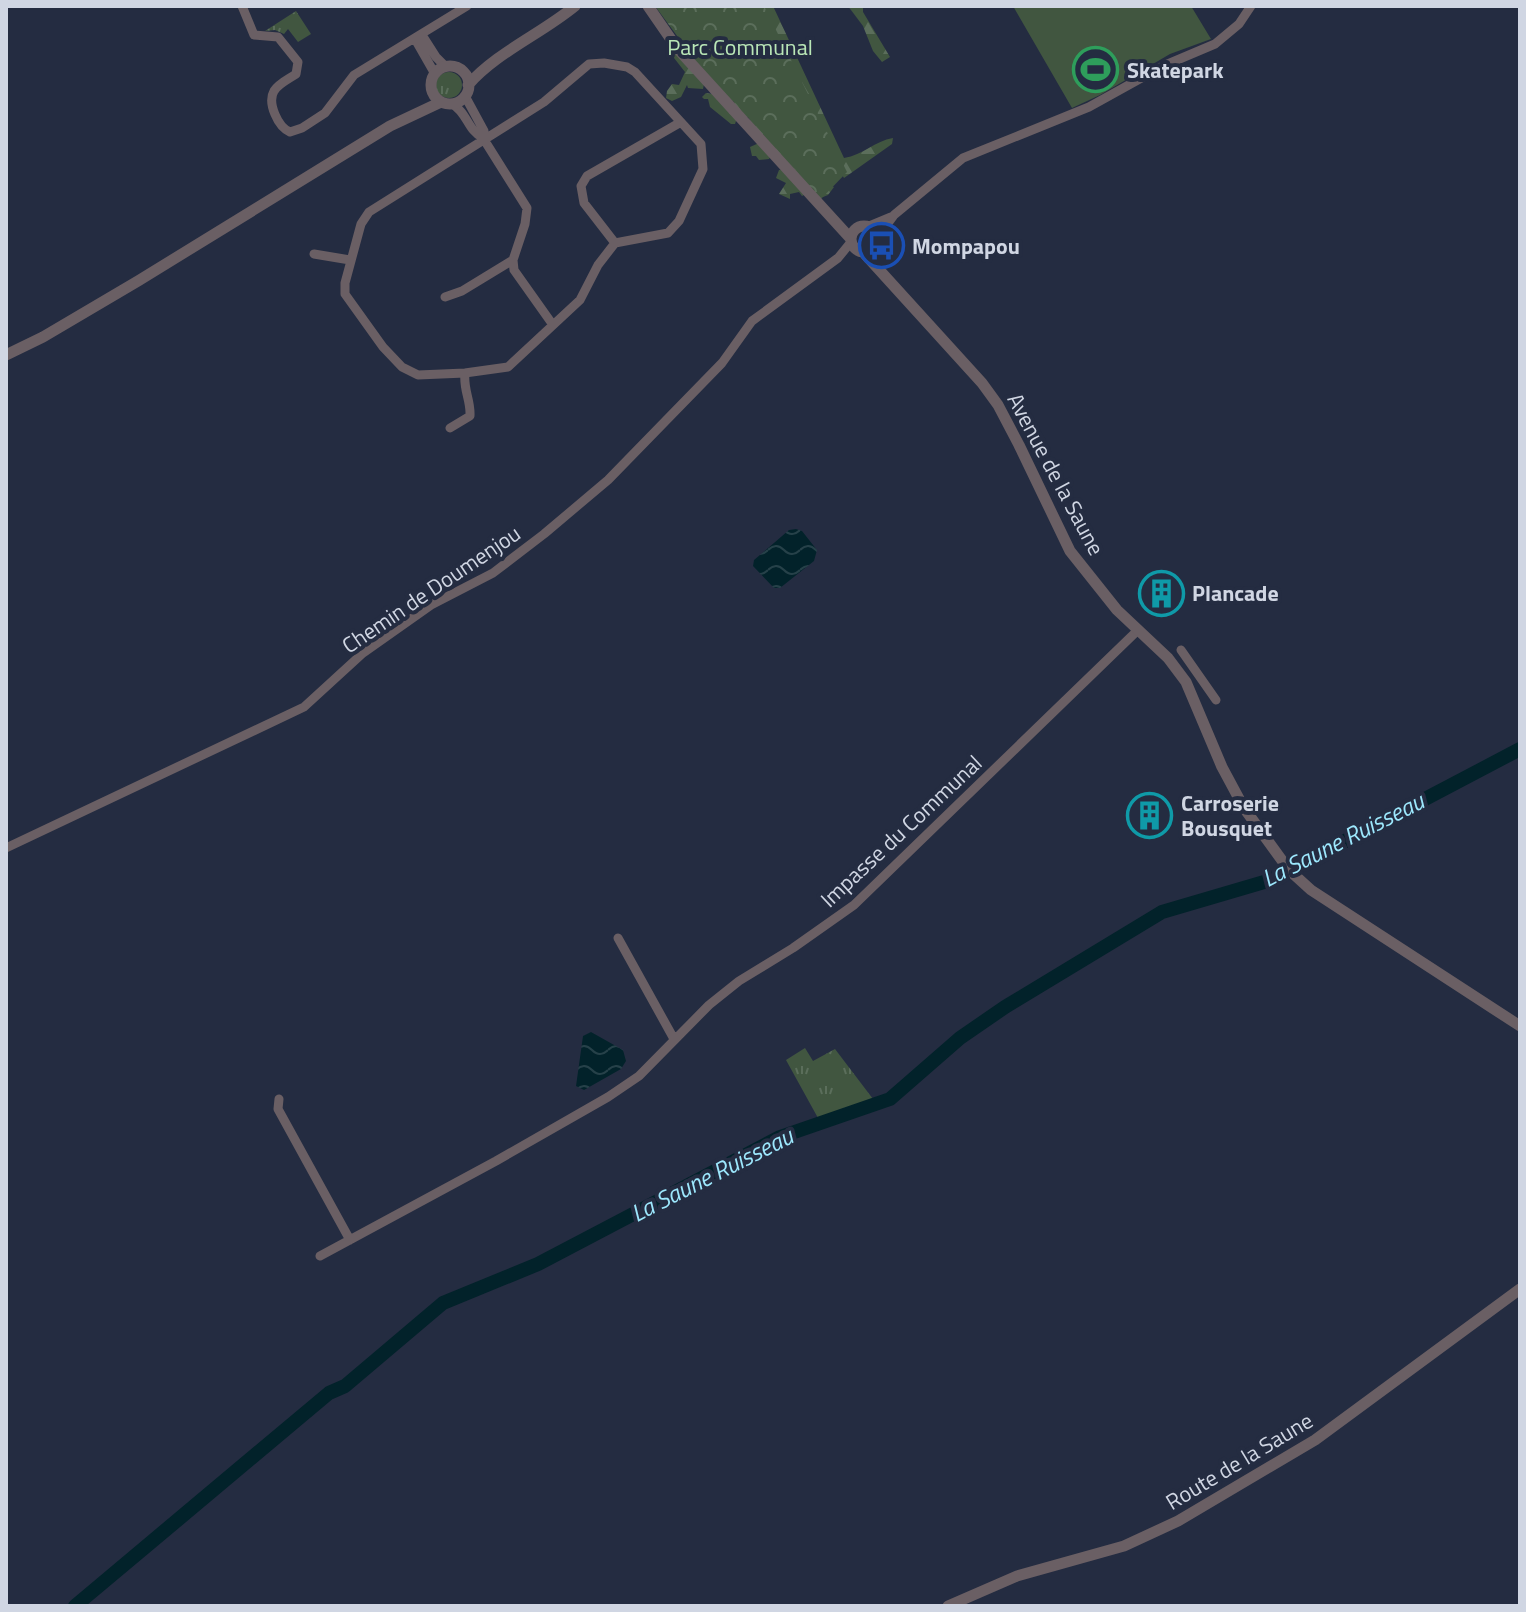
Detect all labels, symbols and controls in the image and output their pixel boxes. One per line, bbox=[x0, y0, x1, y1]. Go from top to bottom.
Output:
park label: Parc Communal bbox=[667, 30, 813, 64]
sports icon: Skatepark bbox=[1072, 46, 1120, 94]
place label: Skatepark bbox=[1127, 53, 1224, 87]
bus stop icon: Mompapou bbox=[857, 222, 905, 270]
place label: Mompapou bbox=[912, 229, 1020, 263]
street label: Avenue de la Saune bbox=[999, 387, 1113, 561]
street label: Chemin de Doumenjou bbox=[335, 516, 527, 662]
building icon: Plancade bbox=[1137, 569, 1185, 617]
place label: Plancade bbox=[1192, 576, 1279, 610]
street label: Impasse du Communal bbox=[812, 747, 990, 915]
water label: La Saune Ruisseau bbox=[1255, 782, 1432, 896]
place label: Carroserie Bousquet bbox=[1181, 786, 1279, 845]
building icon: Carroserie Bousquet bbox=[1126, 792, 1174, 840]
water label: La Saune Ruisseau bbox=[624, 1117, 801, 1231]
street label: Route de la Saune bbox=[1159, 1404, 1319, 1518]

